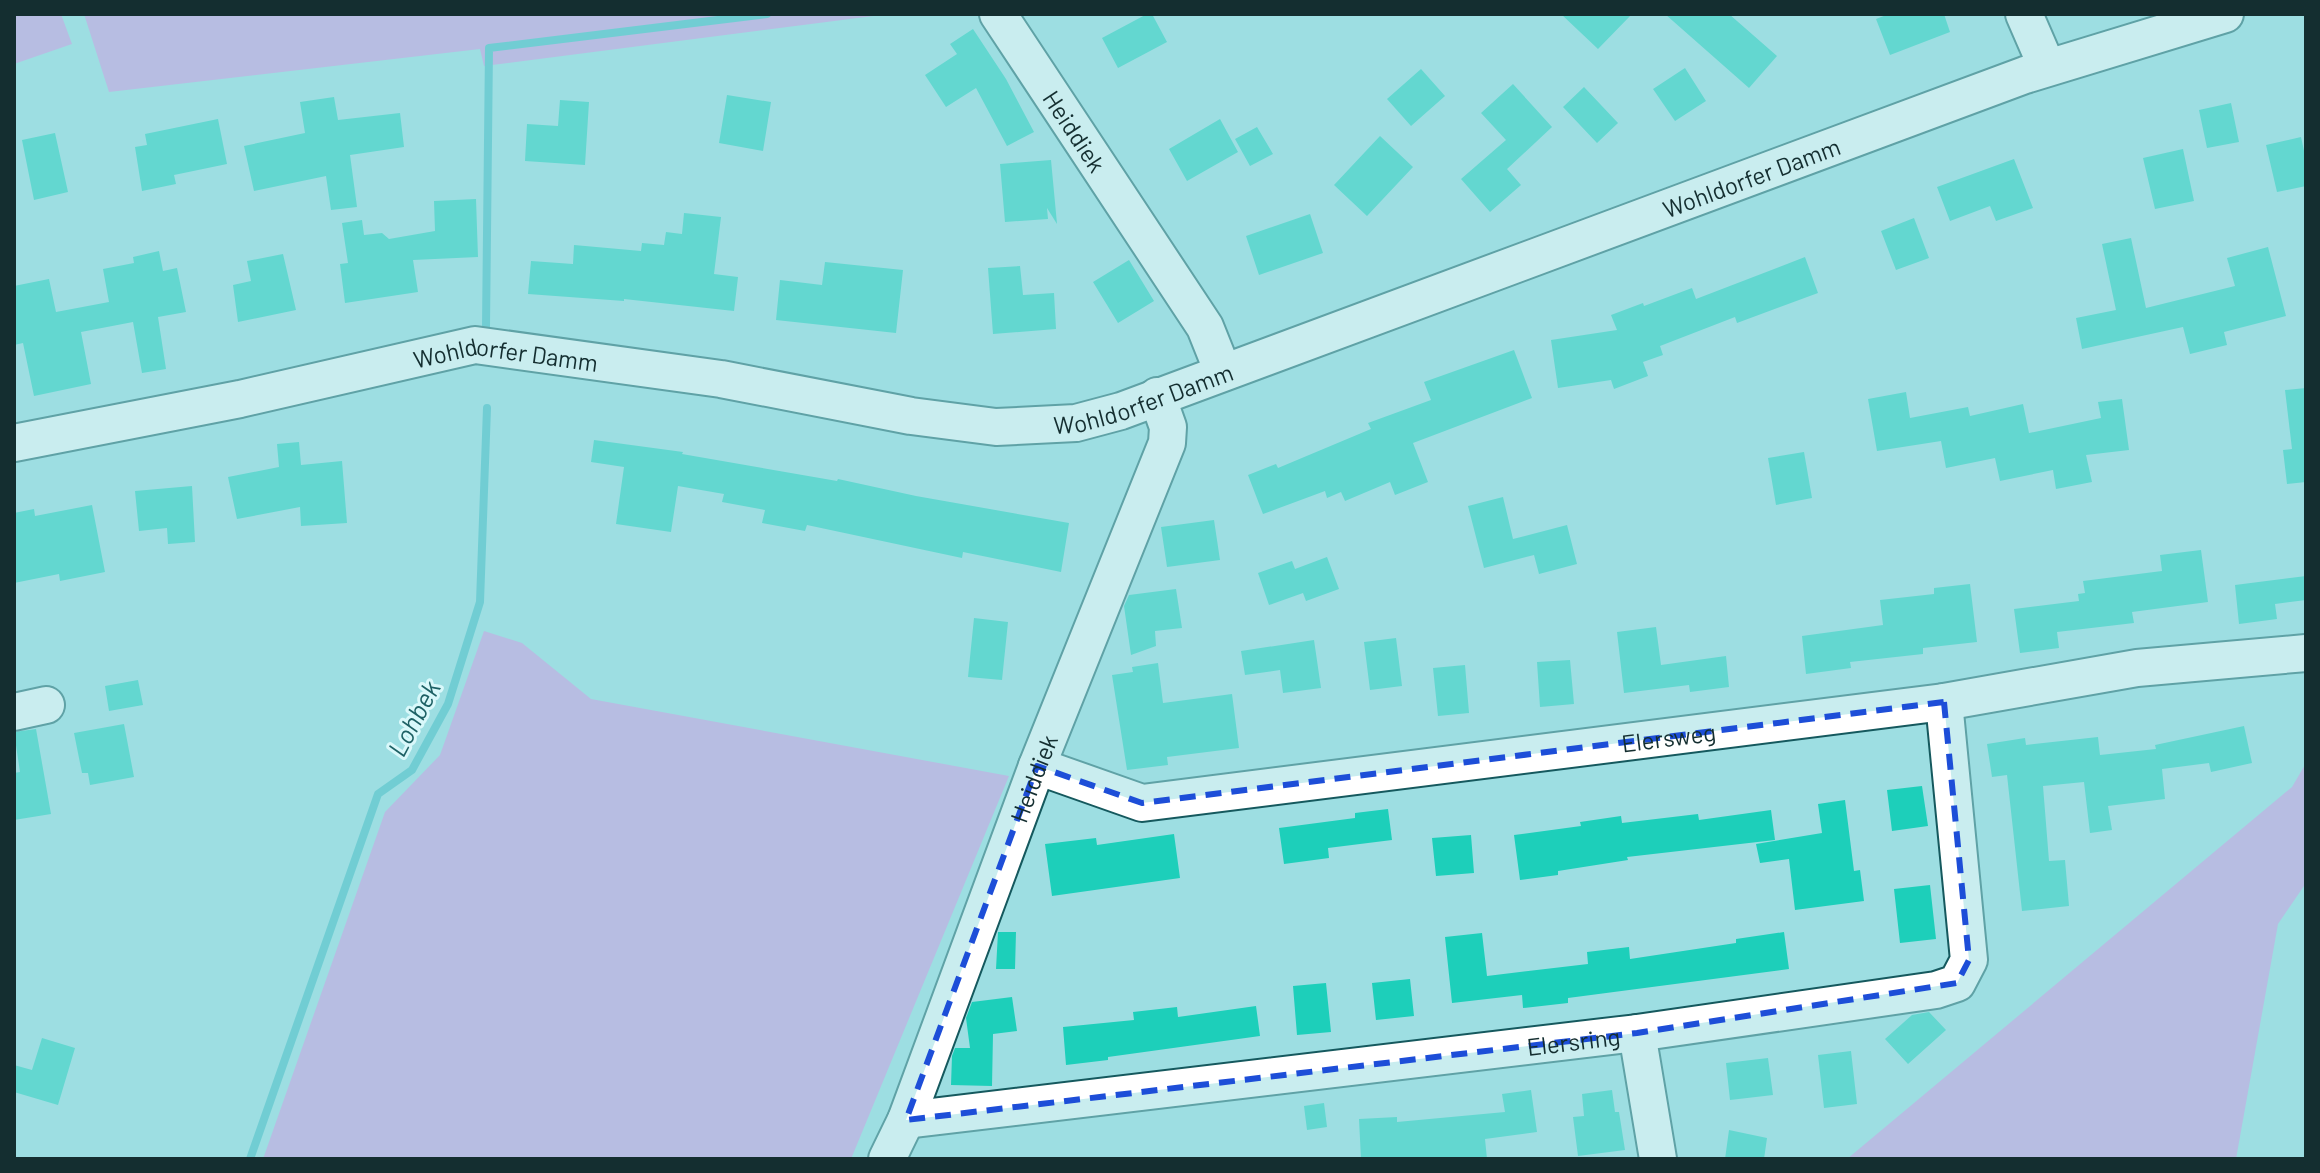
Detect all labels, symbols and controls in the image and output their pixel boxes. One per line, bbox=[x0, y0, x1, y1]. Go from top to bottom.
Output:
street label: Heiddiek bbox=[1038, 84, 1113, 177]
street label: Wohldorfer Damm bbox=[1658, 131, 1844, 223]
street label: Wohldorfer Damm bbox=[410, 331, 600, 376]
street label: Wohldorfer Damm bbox=[1053, 356, 1237, 439]
water label: Lohbek bbox=[380, 675, 446, 761]
street label: Elersweg bbox=[1620, 716, 1717, 757]
street label: Heiddiek bbox=[1003, 730, 1063, 826]
street label: Elersring bbox=[1525, 1021, 1622, 1061]

